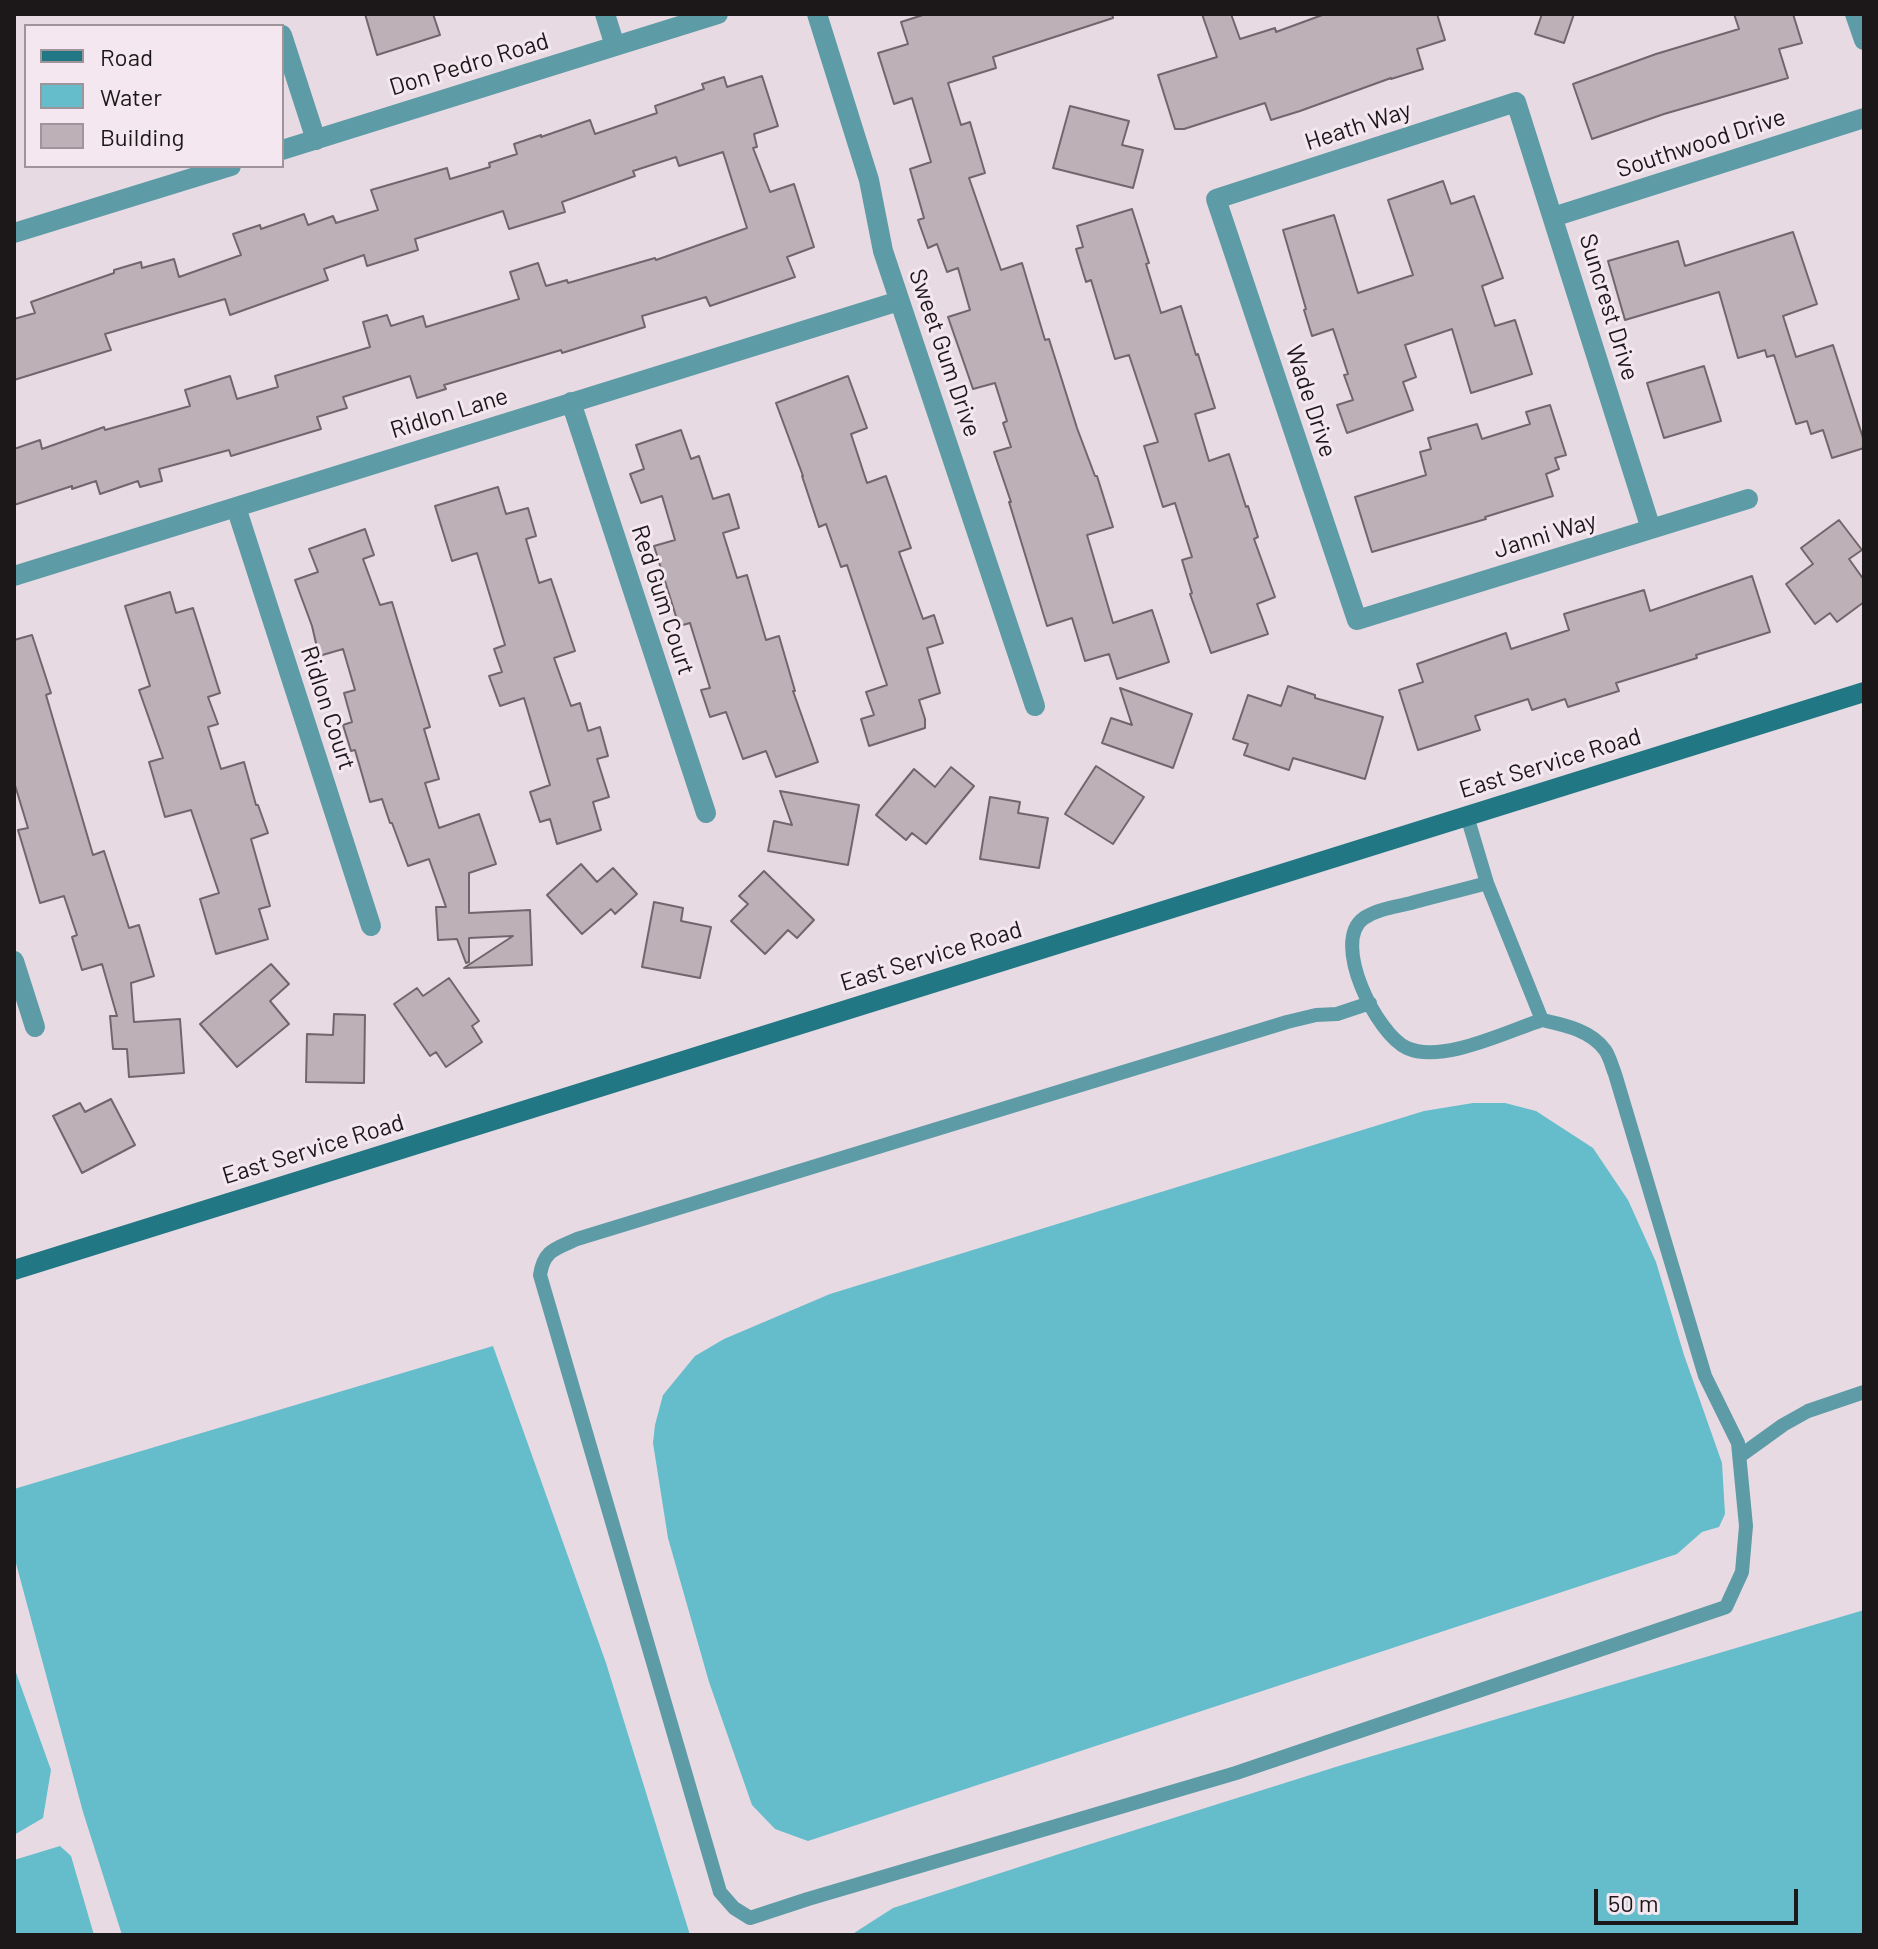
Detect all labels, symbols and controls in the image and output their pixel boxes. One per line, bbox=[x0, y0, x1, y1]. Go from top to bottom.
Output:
legend bbox=[24, 24, 284, 168]
street label: Don Pedro Road bbox=[386, 26, 552, 102]
text: Road bbox=[100, 42, 153, 71]
text: Water bbox=[100, 82, 162, 111]
street label: Heath Way bbox=[1301, 95, 1415, 157]
street label: Southwood Drive bbox=[1613, 102, 1789, 184]
text: Building bbox=[100, 122, 184, 151]
street label: Suncrest Drive bbox=[1573, 230, 1645, 384]
street label: Sweet Gum Drive bbox=[903, 265, 987, 441]
street label: Wade Drive bbox=[1279, 341, 1343, 461]
street label: Ridlon Lane bbox=[387, 381, 511, 445]
street label: Janni Way bbox=[1490, 506, 1600, 564]
street label: Red Gum Court bbox=[625, 521, 701, 679]
street label: Ridlon Court bbox=[294, 642, 362, 774]
street label: East Service Road bbox=[1456, 722, 1644, 804]
street label: East Service Road bbox=[837, 915, 1025, 997]
street label: East Service Road bbox=[219, 1108, 407, 1190]
scale bar bbox=[1598, 1873, 1802, 1923]
text: 50 m bbox=[1608, 1888, 1659, 1917]

